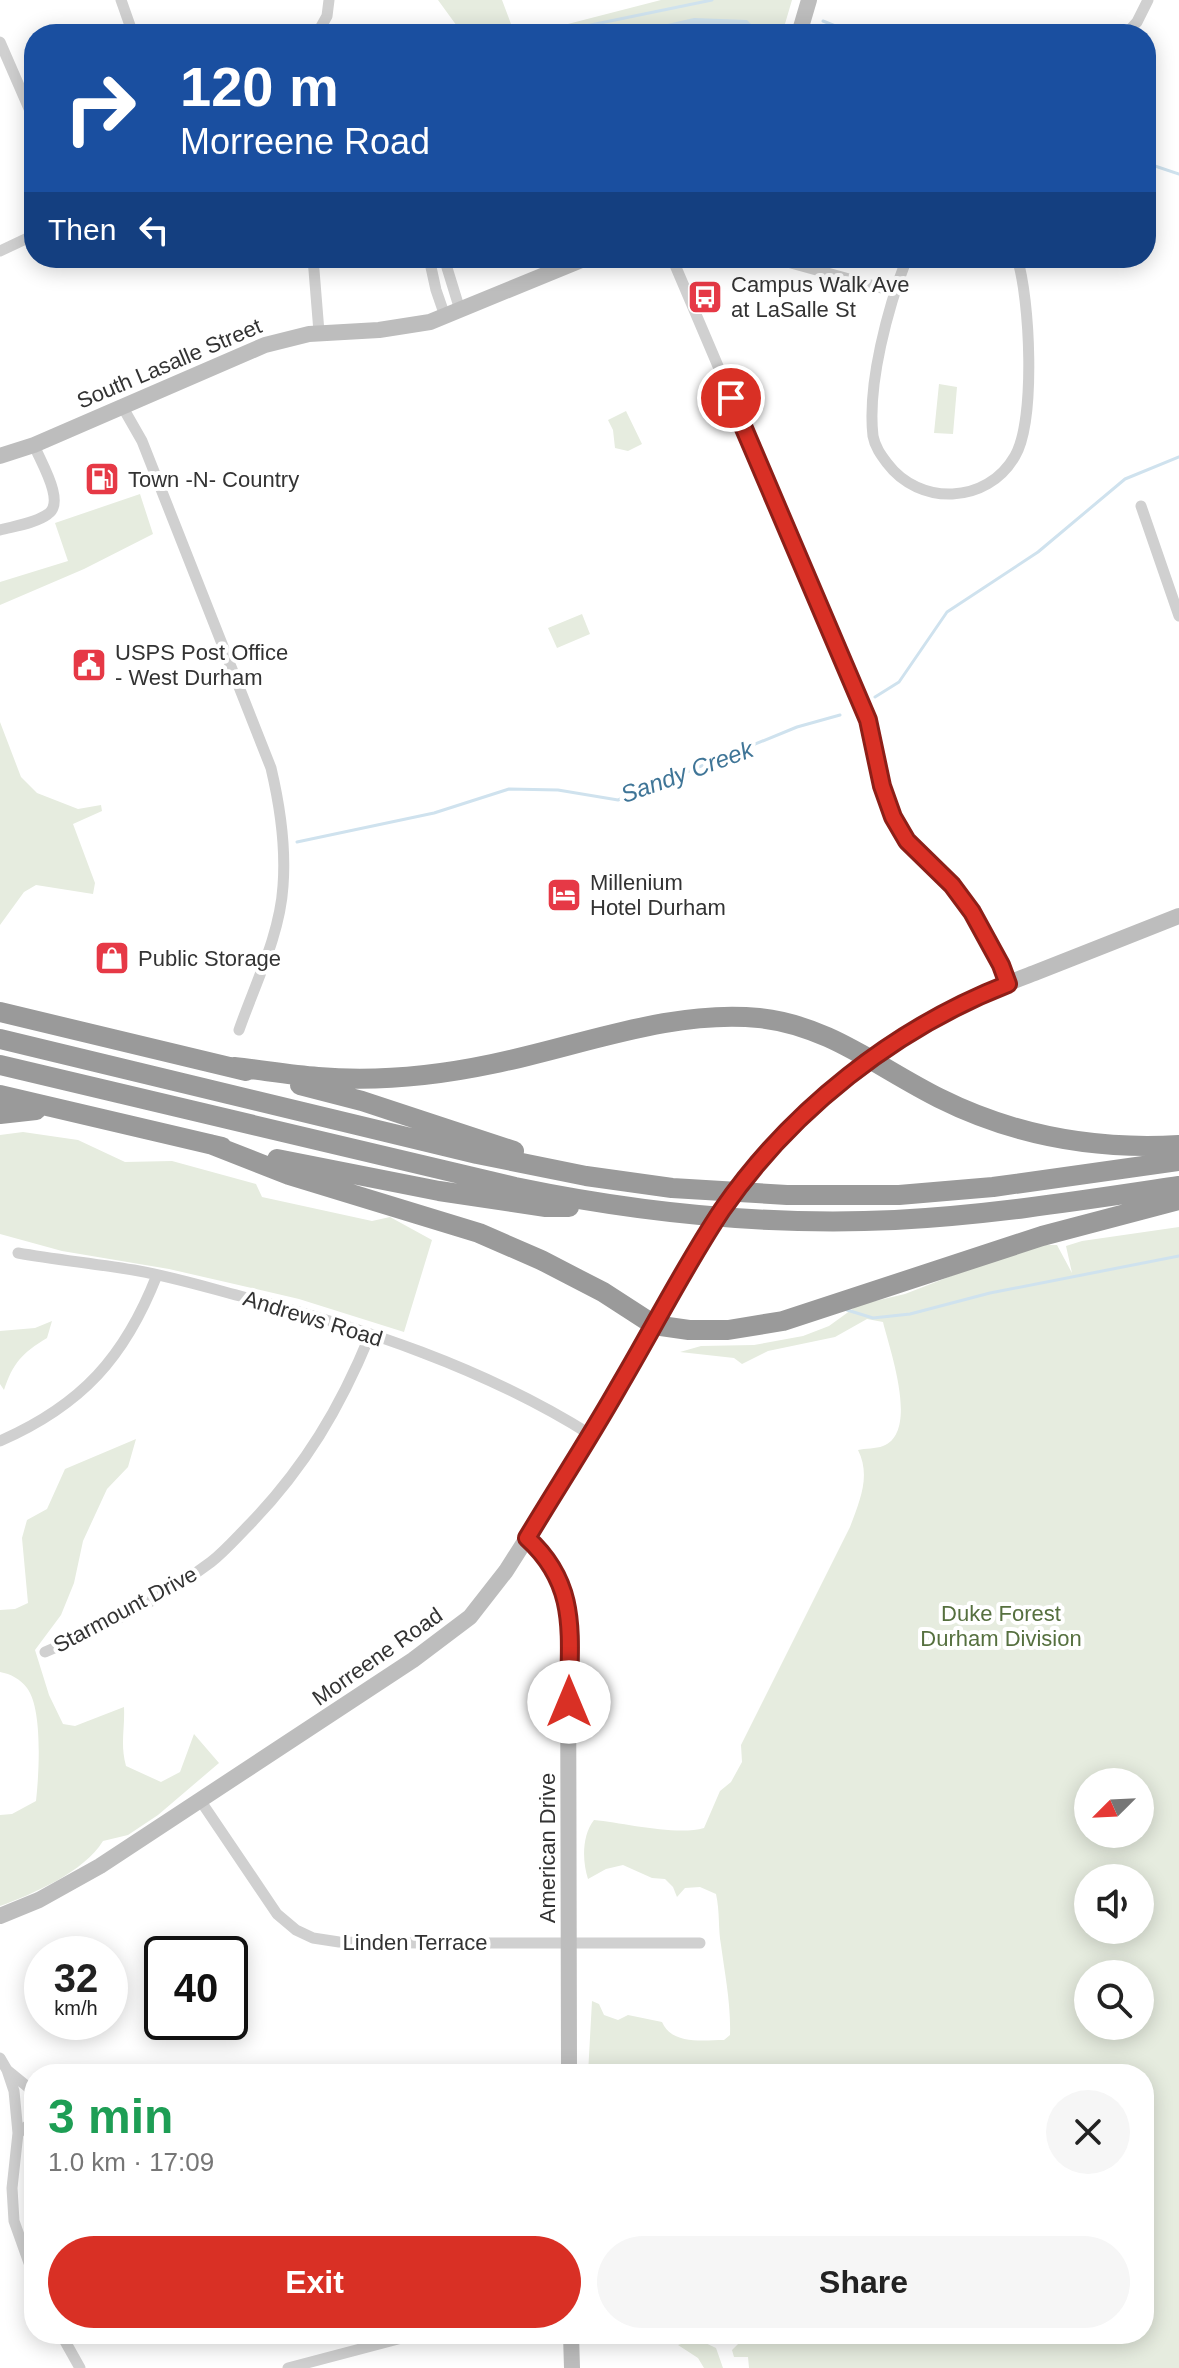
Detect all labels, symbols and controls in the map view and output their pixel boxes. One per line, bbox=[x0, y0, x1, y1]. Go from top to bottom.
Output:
text: 120 m bbox=[180, 55, 339, 118]
icon: right bbox=[48, 56, 152, 160]
text: Morreene Road bbox=[180, 121, 430, 162]
icon: left bbox=[132, 208, 176, 252]
text: Then bbox=[48, 213, 116, 246]
place label: Campus Walk Ave at LaSalle St bbox=[731, 272, 910, 322]
bus stop icon: Campus Walk Ave at LaSalle St bbox=[686, 278, 724, 316]
street label: South Lasalle Street bbox=[73, 313, 265, 414]
pin bbox=[697, 364, 765, 432]
icon: arrive bbox=[709, 376, 753, 420]
fuel station icon: Town -N- Country bbox=[83, 460, 121, 498]
place label: Town -N- Country bbox=[128, 467, 299, 492]
place label: USPS Post Office - West Durham bbox=[115, 640, 288, 690]
public building icon: USPS Post Office - West Durham bbox=[70, 646, 108, 684]
water label: Sandy Creek bbox=[617, 734, 759, 808]
place label: Millenium Hotel Durham bbox=[590, 870, 726, 920]
hotel icon: Millenium Hotel Durham bbox=[545, 876, 583, 914]
shop icon: Public Storage bbox=[93, 939, 131, 977]
place label: Public Storage bbox=[138, 946, 281, 971]
street label: Andrews Road bbox=[240, 1285, 386, 1352]
street label: Starmount Drive bbox=[49, 1561, 201, 1658]
park label: Duke Forest Durham Division bbox=[920, 1601, 1082, 1651]
street label: Morreene Road bbox=[308, 1602, 447, 1710]
position arrow bbox=[527, 1660, 611, 1744]
north arrow bbox=[1074, 1768, 1154, 1848]
map controls bbox=[1074, 1768, 1154, 2040]
street label: American Drive bbox=[535, 1773, 560, 1923]
button: sound bbox=[1074, 1864, 1154, 1944]
street label: Linden Terrace bbox=[342, 1930, 488, 1955]
speed limit sign: 40 bbox=[144, 1936, 248, 2040]
text: 32 bbox=[54, 1956, 98, 2000]
button: search bbox=[1074, 1960, 1154, 2040]
text: km/h bbox=[54, 1997, 98, 2019]
text: 3 min bbox=[48, 2090, 173, 2143]
button: close bbox=[1046, 2090, 1130, 2174]
text: 1.0 km · 17:09 bbox=[48, 2147, 214, 2177]
button: Exit bbox=[48, 2236, 581, 2328]
button: Share bbox=[597, 2236, 1130, 2328]

